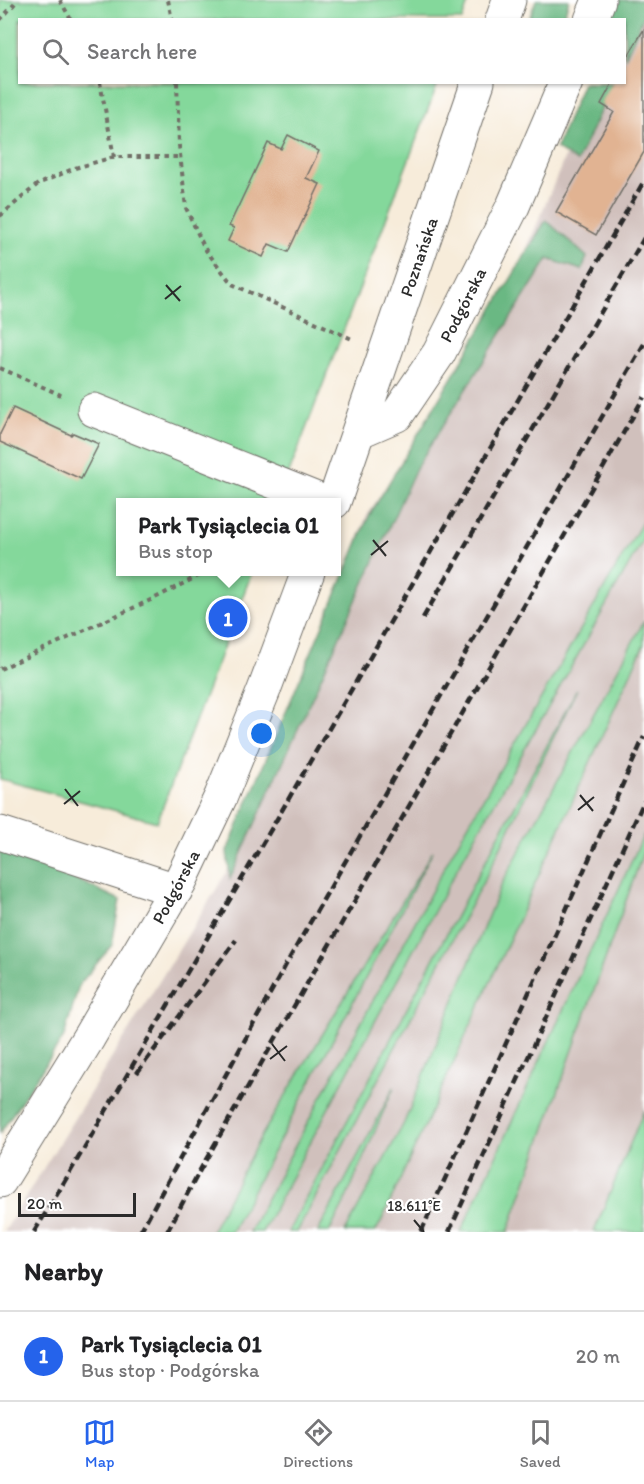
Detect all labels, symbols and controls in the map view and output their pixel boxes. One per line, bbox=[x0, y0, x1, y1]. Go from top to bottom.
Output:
search box bbox=[18, 18, 626, 84]
icon: search bbox=[39, 35, 72, 68]
text: Search here bbox=[87, 38, 197, 65]
street label: Poznańska bbox=[395, 214, 443, 300]
street label: Podgórska bbox=[435, 263, 491, 346]
popup bbox=[116, 498, 341, 576]
text: Park Tysiąclecia 01 bbox=[138, 512, 319, 539]
text: Bus stop bbox=[138, 539, 213, 563]
pin: 1 bbox=[208, 596, 248, 640]
your location bbox=[247, 719, 276, 748]
street label: Podgórska bbox=[147, 846, 205, 928]
scale bar bbox=[18, 1190, 136, 1218]
text: 20 m bbox=[27, 1194, 62, 1213]
text: 18.611°E bbox=[387, 1197, 441, 1215]
text: Nearby bbox=[24, 1255, 103, 1287]
text: Park Tysiąclecia 01 bbox=[81, 1331, 262, 1358]
text: 1 bbox=[39, 1344, 48, 1368]
text: 20 m bbox=[576, 1344, 620, 1368]
text: Bus stop · Podgórska bbox=[81, 1358, 259, 1382]
tab: Map bbox=[83, 1416, 116, 1471]
tab: Directions bbox=[283, 1416, 353, 1471]
tab: Saved bbox=[520, 1416, 561, 1471]

